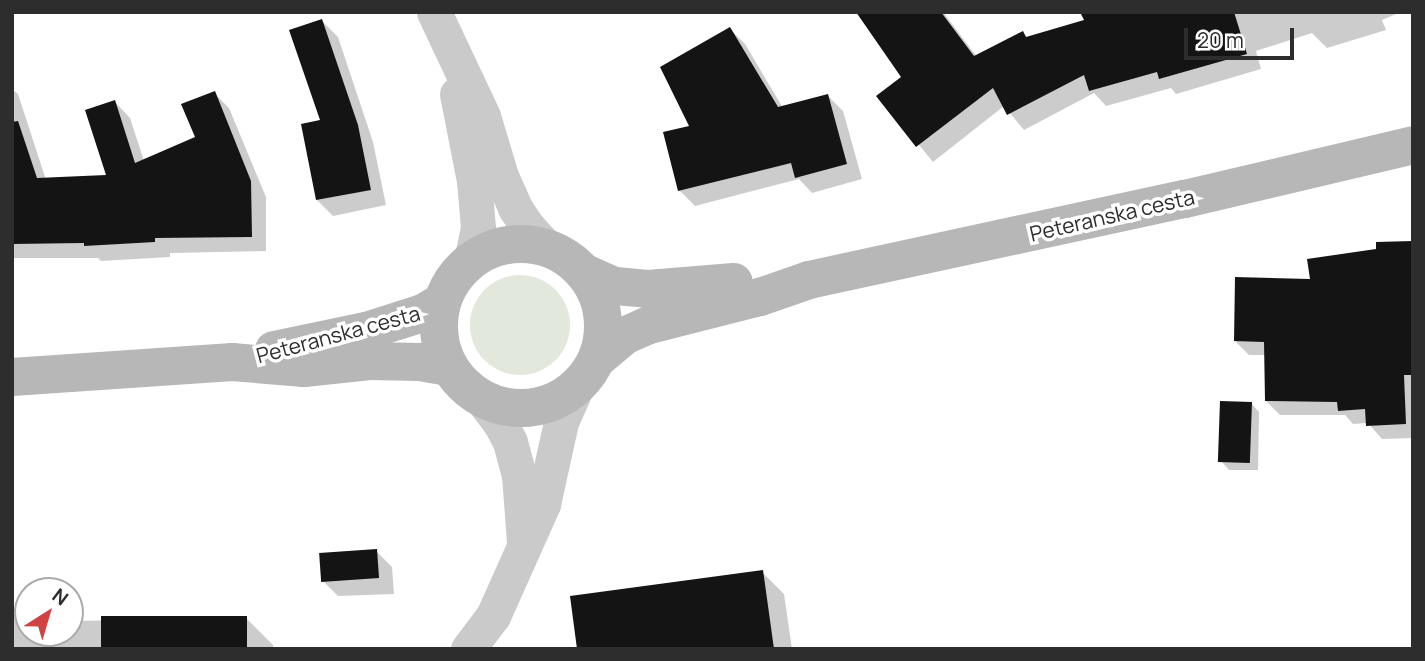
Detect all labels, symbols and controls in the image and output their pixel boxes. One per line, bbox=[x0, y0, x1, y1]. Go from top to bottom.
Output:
scale bar bbox=[1187, 14, 1297, 58]
text: 20 m bbox=[1197, 26, 1244, 54]
street label: Peteranska cesta bbox=[1027, 184, 1197, 246]
street label: Peteranska cesta bbox=[253, 300, 423, 368]
north arrow bbox=[14, 577, 84, 647]
text: N bbox=[47, 582, 74, 611]

